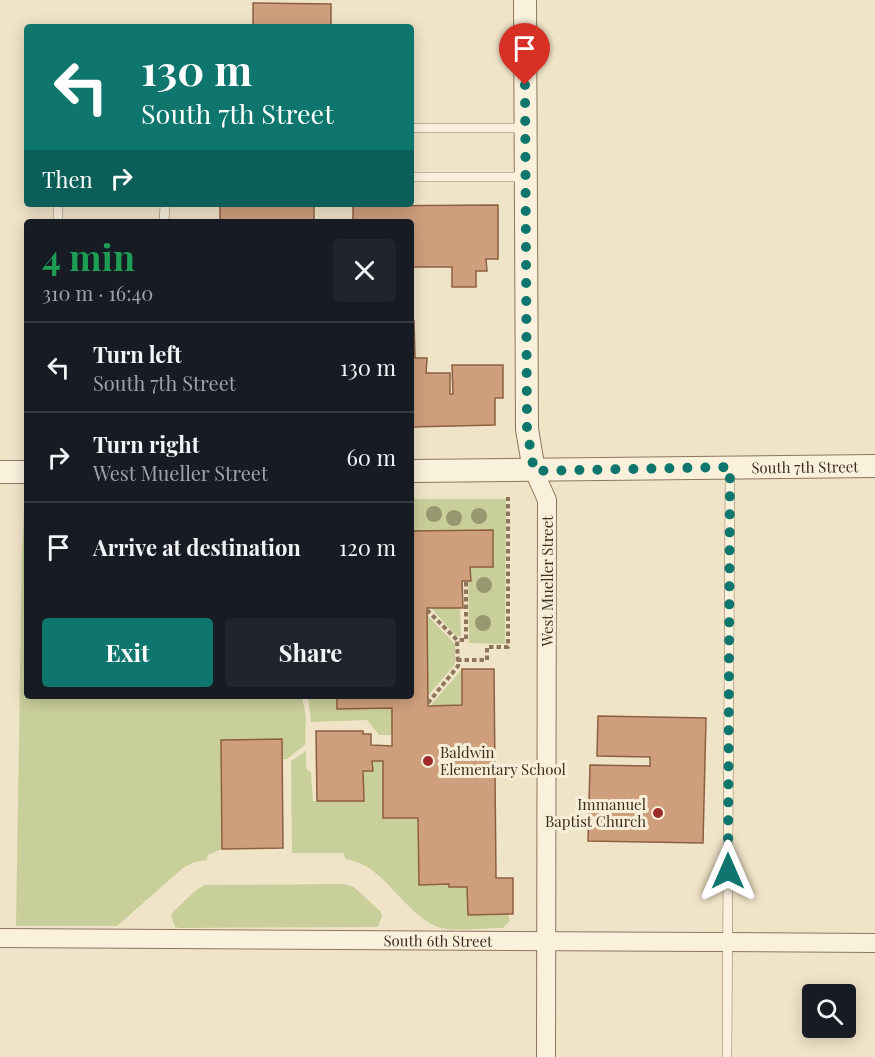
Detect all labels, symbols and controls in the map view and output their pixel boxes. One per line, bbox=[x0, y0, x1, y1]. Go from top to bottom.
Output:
pin bbox=[499, 23, 550, 85]
icon: arrive bbox=[508, 32, 541, 65]
text: 130 m bbox=[141, 41, 252, 97]
icon: left bbox=[42, 48, 120, 126]
text: South 7th Street bbox=[141, 95, 334, 131]
icon: right bbox=[105, 162, 138, 195]
text: Then bbox=[42, 164, 93, 194]
text: 4 min bbox=[42, 232, 135, 280]
button: close bbox=[333, 239, 396, 302]
text: 310 m · 16:40 bbox=[42, 279, 153, 306]
text: Turn left bbox=[93, 339, 182, 369]
icon: left bbox=[42, 351, 75, 384]
text: 130 m bbox=[340, 352, 396, 382]
text: South 7th Street bbox=[93, 369, 236, 396]
text: Turn right bbox=[93, 429, 199, 459]
icon: right bbox=[42, 441, 75, 474]
text: 60 m bbox=[346, 442, 396, 472]
street label: South 7th Street bbox=[751, 456, 859, 477]
text: West Mueller Street bbox=[93, 459, 268, 486]
street label: West Mueller Street bbox=[537, 515, 557, 648]
icon: arrive bbox=[42, 531, 75, 564]
text: Arrive at destination bbox=[93, 532, 301, 562]
text: 120 m bbox=[339, 532, 396, 562]
button: Exit bbox=[42, 618, 213, 687]
button: Share bbox=[225, 618, 396, 687]
place label: Baldwin Elementary School bbox=[440, 742, 566, 779]
marker: Baldwin Elementary School bbox=[421, 754, 435, 768]
place label: Immanuel Baptist Church bbox=[545, 794, 646, 831]
marker: Immanuel Baptist Church bbox=[651, 806, 665, 820]
position arrow bbox=[696, 839, 760, 903]
street label: South 6th Street bbox=[383, 930, 493, 951]
map controls bbox=[802, 984, 856, 1038]
button: search bbox=[802, 984, 856, 1038]

